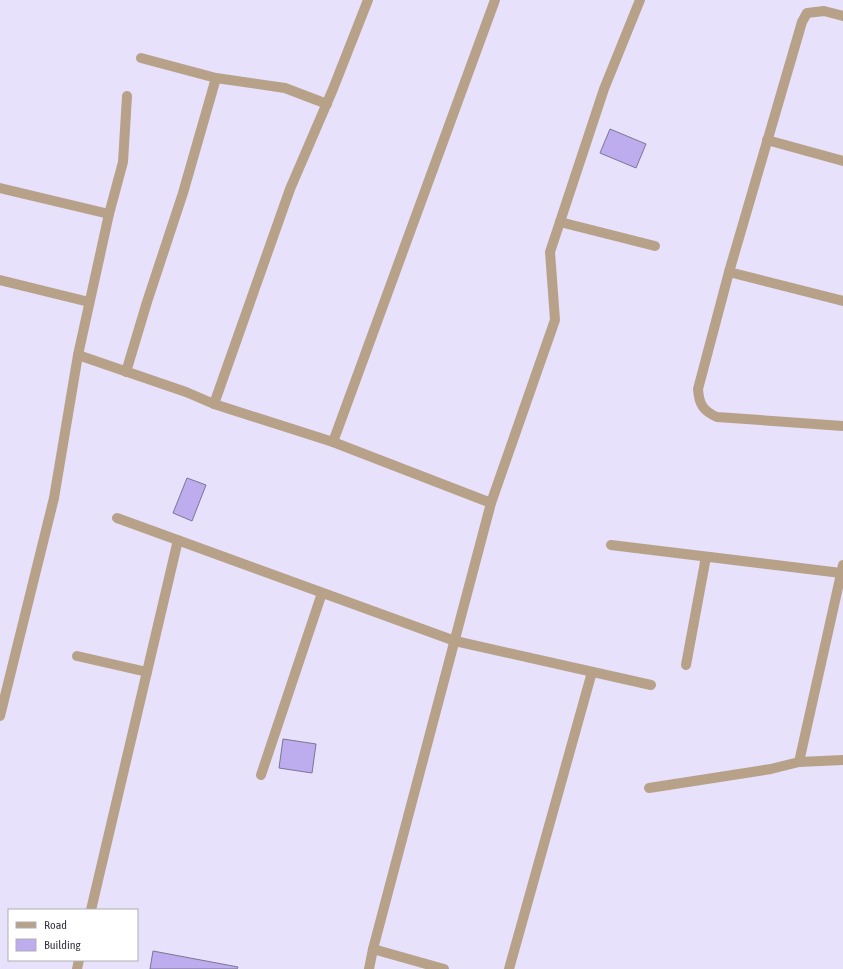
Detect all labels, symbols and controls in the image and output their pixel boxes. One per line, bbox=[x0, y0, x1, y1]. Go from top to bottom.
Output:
legend bbox=[8, 909, 138, 961]
text: Road bbox=[44, 918, 67, 932]
text: Building bbox=[44, 938, 82, 952]

